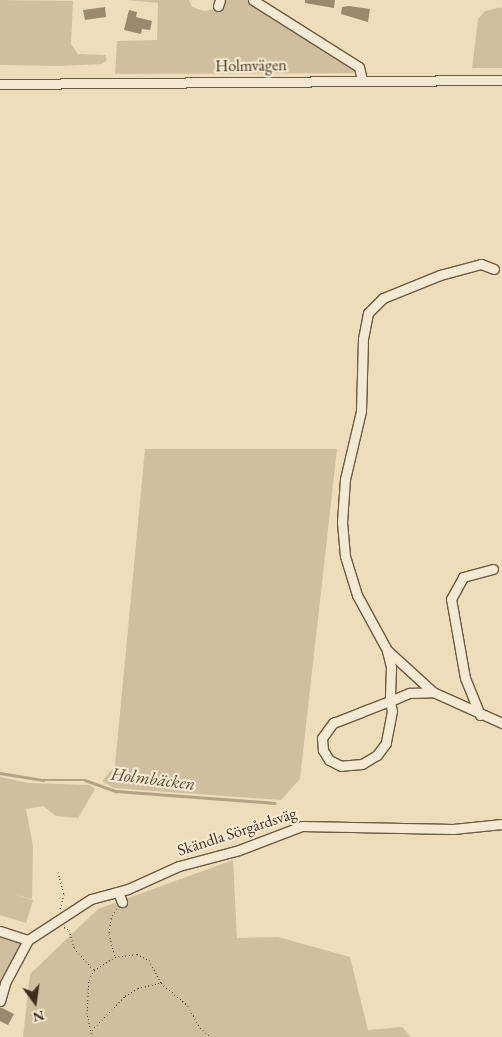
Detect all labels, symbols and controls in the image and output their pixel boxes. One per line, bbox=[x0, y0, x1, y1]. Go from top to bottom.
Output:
street label: Holmvägen bbox=[215, 56, 287, 76]
water label: Holmbäcken bbox=[110, 763, 196, 795]
street label: Skändla Sörgårdsväg bbox=[175, 804, 299, 860]
north arrow bbox=[10, 977, 60, 1027]
text: N bbox=[31, 1006, 46, 1027]

